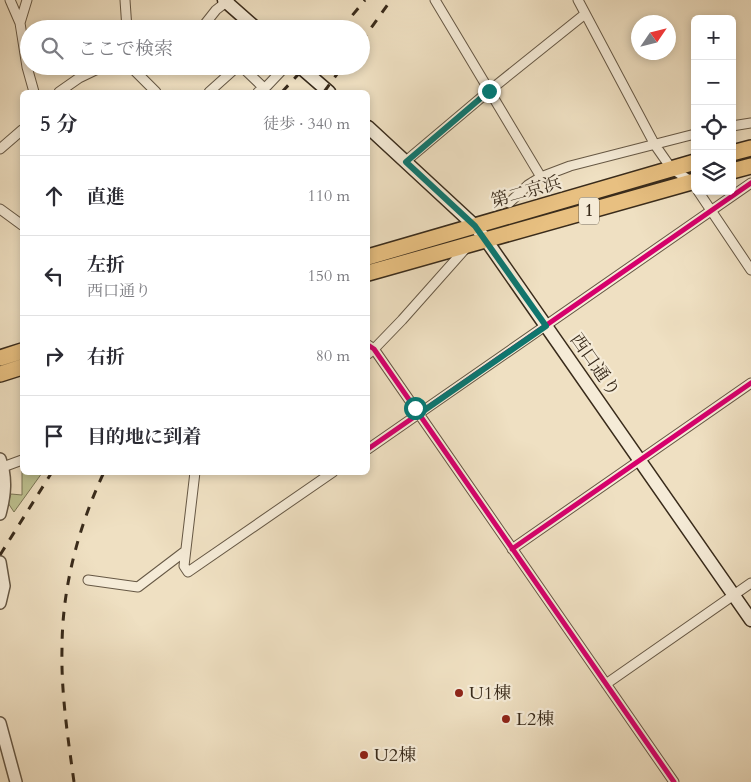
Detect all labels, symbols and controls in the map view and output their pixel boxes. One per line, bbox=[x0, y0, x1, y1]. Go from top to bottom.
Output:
north arrow bbox=[631, 15, 676, 60]
map controls bbox=[691, 15, 736, 195]
button: + bbox=[691, 15, 736, 60]
search box bbox=[20, 20, 370, 75]
icon: search bbox=[38, 34, 66, 62]
text: ここで検索 bbox=[78, 36, 173, 62]
button: − bbox=[691, 60, 736, 105]
route end bbox=[478, 80, 501, 103]
button: locate bbox=[691, 105, 736, 150]
text: 5 分 bbox=[40, 110, 77, 139]
text: 徒歩 · 340 m bbox=[263, 113, 350, 135]
button: layers bbox=[691, 150, 736, 195]
street label: 第二京浜 bbox=[488, 170, 564, 214]
icon: ahead bbox=[40, 182, 68, 210]
text: 直進 bbox=[87, 184, 125, 210]
text: 110 m bbox=[308, 185, 350, 207]
road number: 1 bbox=[579, 198, 599, 225]
text: 左折 bbox=[87, 252, 125, 278]
icon: left bbox=[40, 262, 68, 290]
text: 150 m bbox=[308, 265, 350, 287]
text: 西口通り bbox=[87, 280, 151, 302]
street label: 西口通り bbox=[564, 328, 626, 402]
icon: right bbox=[40, 342, 68, 370]
text: 右折 bbox=[87, 344, 125, 370]
text: 80 m bbox=[316, 345, 350, 367]
route start bbox=[404, 397, 427, 420]
icon: arrive bbox=[40, 422, 68, 450]
text: 目的地に到着 bbox=[87, 424, 201, 450]
place label: U1棟 bbox=[469, 681, 511, 706]
marker: U1棟 bbox=[453, 687, 465, 699]
place label: L2棟 bbox=[516, 707, 554, 732]
marker: L2棟 bbox=[500, 713, 512, 725]
place label: U2棟 bbox=[374, 743, 416, 768]
marker: U2棟 bbox=[358, 749, 370, 761]

